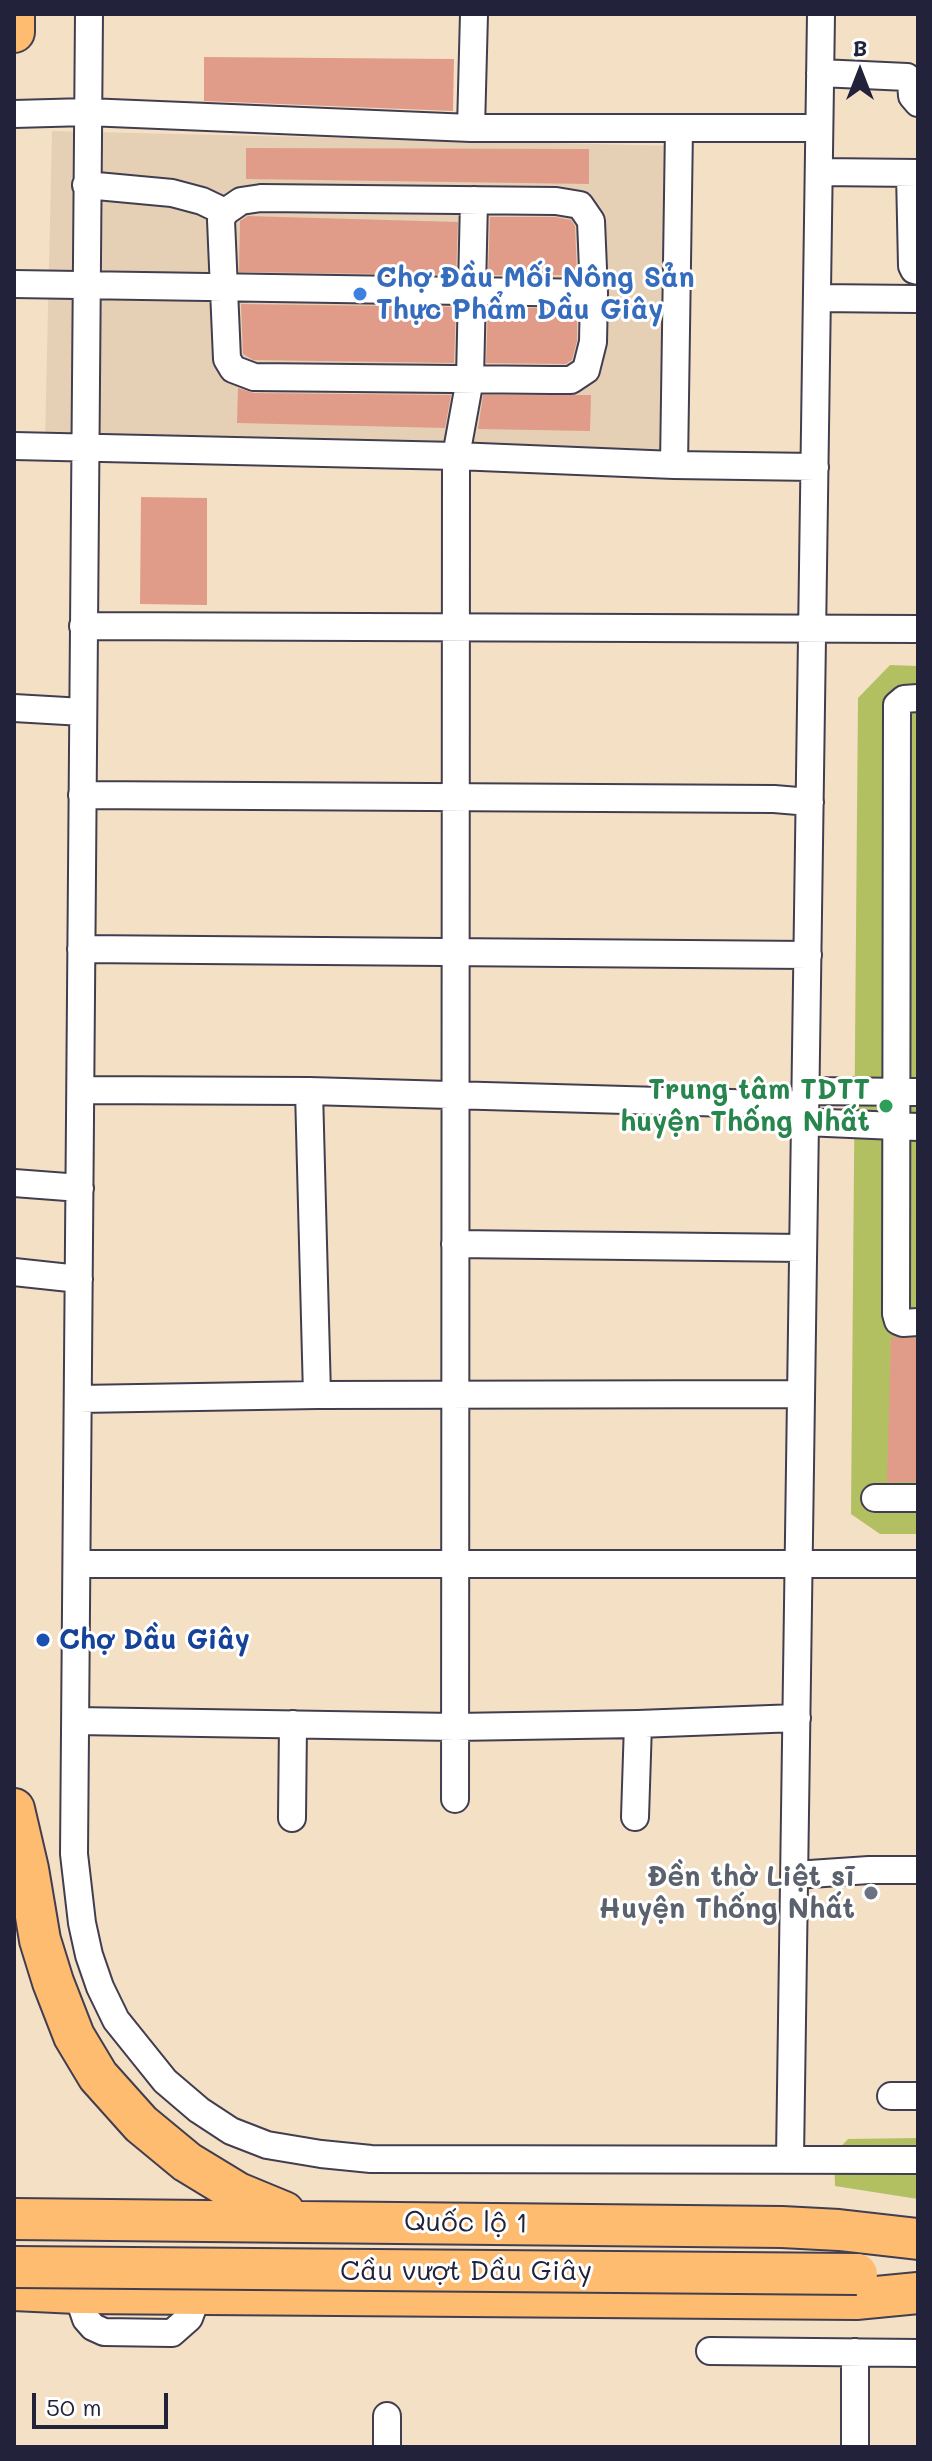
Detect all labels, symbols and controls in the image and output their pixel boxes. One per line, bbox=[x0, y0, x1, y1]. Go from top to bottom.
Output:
north arrow bbox=[820, 32, 900, 112]
text: B bbox=[853, 33, 867, 62]
place label: Chợ Đầu Mối Nông Sản Thực Phẩm Dầu Giây bbox=[376, 261, 695, 327]
marker: Chợ Đầu Mối Nông Sản Thực Phẩm Dầu Giây bbox=[351, 285, 369, 303]
place label: Trung tâm TDTT huyện Thống Nhất bbox=[620, 1073, 870, 1139]
marker: Trung tâm TDTT huyện Thống Nhất bbox=[877, 1097, 895, 1115]
place label: Chợ Dầu Giây bbox=[59, 1623, 250, 1657]
marker: Chợ Dầu Giây bbox=[34, 1631, 52, 1649]
place label: Đền thờ Liệt sĩ Huyện Thống Nhất bbox=[599, 1860, 855, 1926]
marker: Đền thờ Liệt sĩ Huyện Thống Nhất bbox=[862, 1884, 880, 1902]
street label: Quốc lộ 1 bbox=[404, 2205, 528, 2241]
street label: Cầu vượt Dầu Giây bbox=[340, 2254, 592, 2288]
scale bar bbox=[36, 2377, 172, 2427]
text: 50 m bbox=[46, 2391, 102, 2422]

